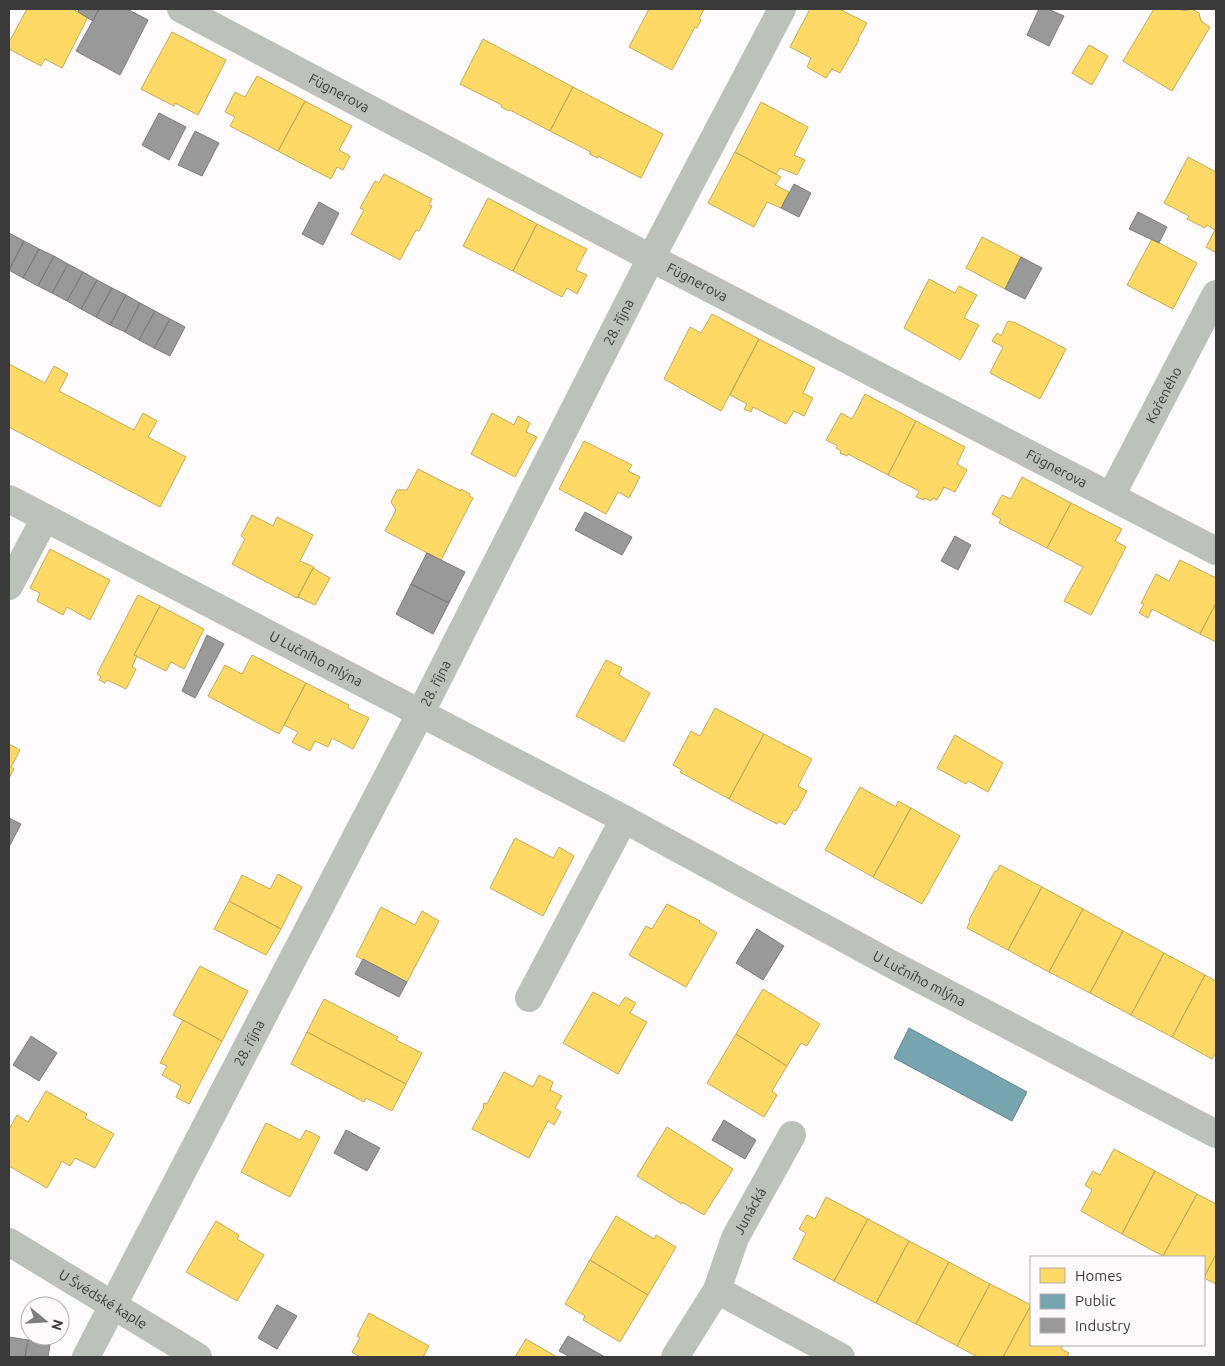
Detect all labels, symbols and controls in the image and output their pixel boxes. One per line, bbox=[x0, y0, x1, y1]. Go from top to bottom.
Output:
street label: Fügnerova bbox=[306, 70, 372, 115]
street label: Fügnerova bbox=[664, 260, 730, 304]
street label: 28. října bbox=[600, 296, 637, 348]
street label: Kořeného bbox=[1142, 364, 1185, 426]
street label: Fügnerova bbox=[1024, 446, 1090, 491]
street label: U Lučního mlýna bbox=[267, 628, 365, 690]
street label: 28. října bbox=[417, 657, 454, 709]
street label: U Lučního mlýna bbox=[870, 948, 969, 1010]
street label: 28. října bbox=[231, 1017, 268, 1069]
street label: Junácká bbox=[731, 1185, 769, 1237]
legend bbox=[1030, 1256, 1205, 1346]
street label: U Švédské kaple bbox=[56, 1266, 150, 1332]
text: Homes bbox=[1075, 1267, 1122, 1284]
text: Public bbox=[1075, 1292, 1116, 1309]
north arrow bbox=[20, 1296, 70, 1346]
text: Industry bbox=[1075, 1317, 1130, 1334]
text: N bbox=[48, 1318, 67, 1332]

